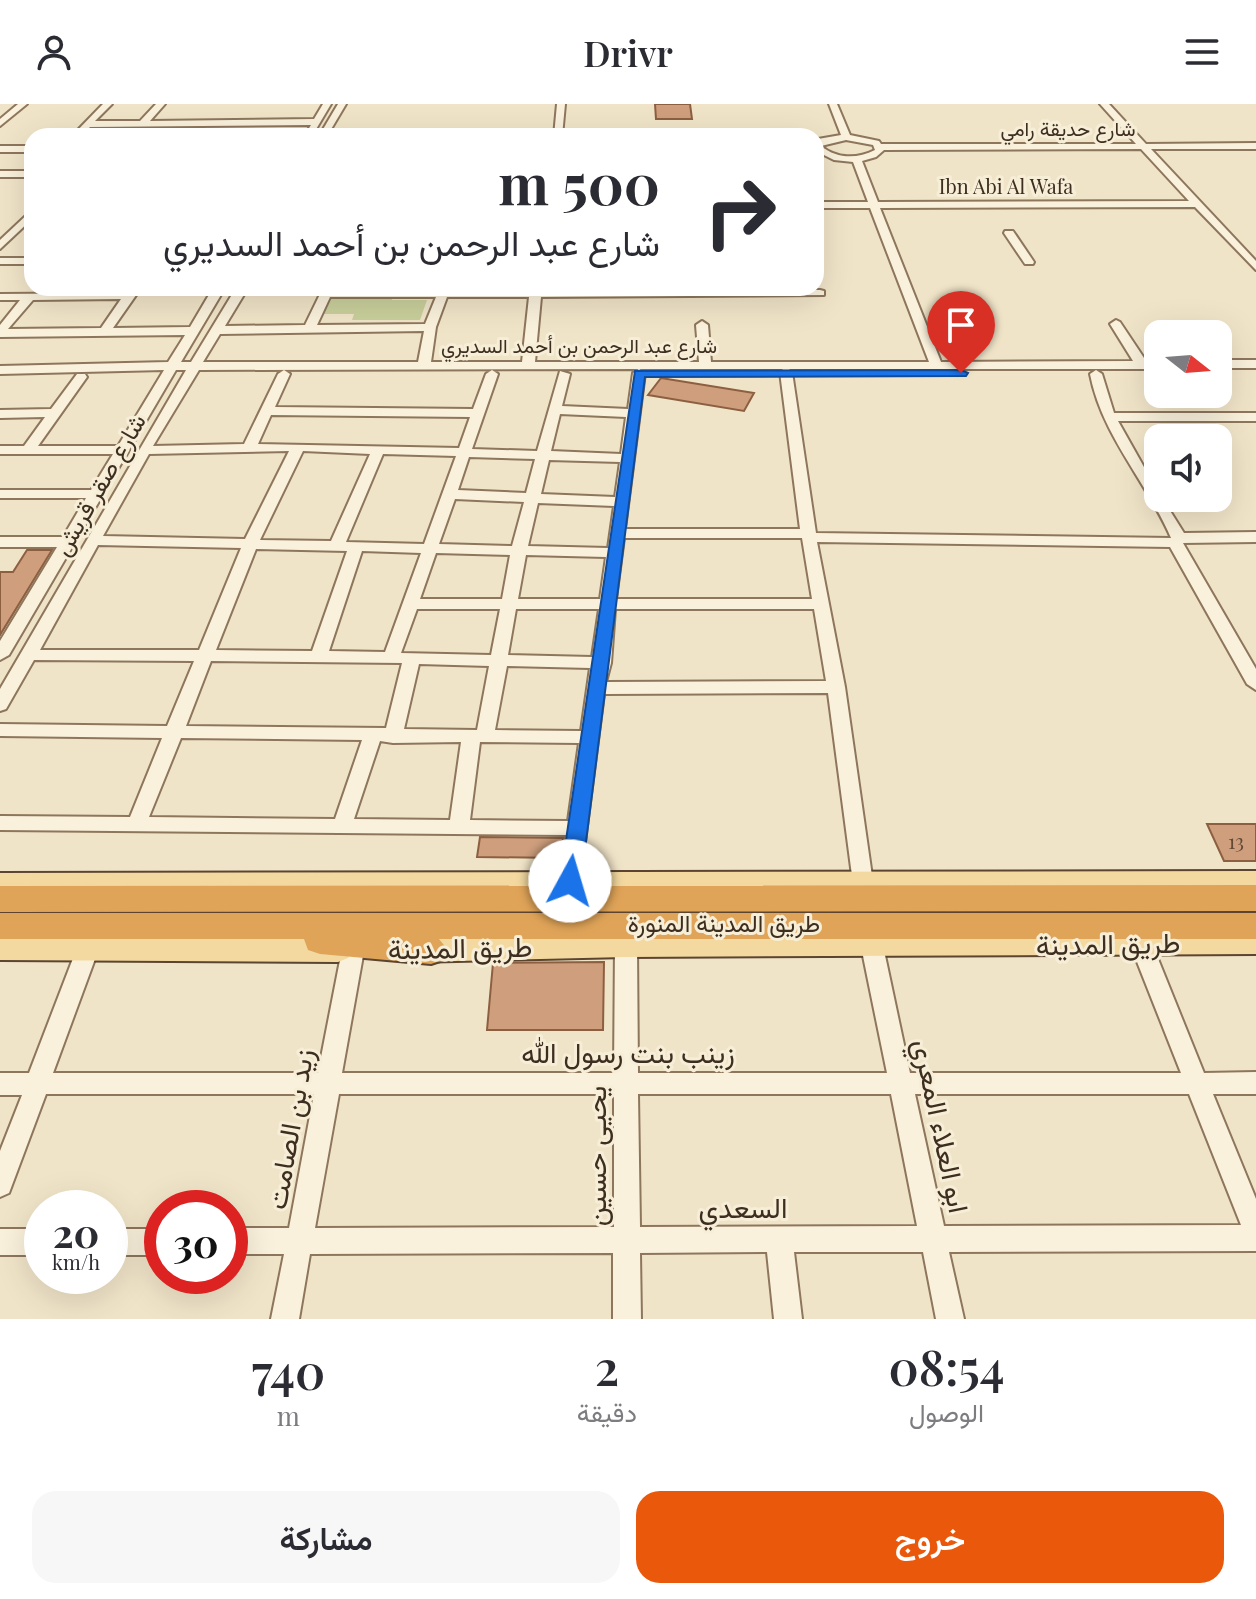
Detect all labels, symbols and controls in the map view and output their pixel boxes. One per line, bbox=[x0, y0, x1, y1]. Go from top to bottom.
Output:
text: Drivr bbox=[583, 28, 673, 76]
icon: person bbox=[32, 30, 76, 74]
icon: menu bbox=[1180, 30, 1224, 74]
street label: شارع حديقة رامي bbox=[1001, 114, 1135, 146]
text: 500 m bbox=[498, 145, 660, 220]
icon: right bbox=[688, 160, 792, 264]
street label: Ibn Abi Al Wafa bbox=[939, 172, 1073, 199]
text: شارع عبد الرحمن بن أحمد السديري bbox=[163, 217, 660, 265]
pin bbox=[927, 291, 995, 373]
icon: arrive bbox=[939, 303, 983, 347]
north arrow bbox=[1144, 320, 1232, 408]
map controls bbox=[1144, 320, 1232, 512]
street label: شارع عبد الرحمن بن أحمد السديري bbox=[441, 331, 717, 363]
street label: شارع صقر قريش bbox=[45, 407, 154, 562]
button: sound bbox=[1144, 424, 1232, 512]
house number: 13 bbox=[1228, 827, 1244, 854]
position arrow bbox=[528, 839, 612, 923]
street label: طريق المدينة المنورة bbox=[628, 906, 820, 939]
street label: طريق المدينة bbox=[1035, 923, 1181, 963]
street label: طريق المدينة bbox=[387, 927, 533, 967]
street label: زينب بنت رسول الله bbox=[521, 1033, 735, 1071]
street label: ابو العلاء المعري bbox=[900, 1035, 979, 1217]
street label: زيد بن الصامت bbox=[256, 1046, 322, 1212]
street label: يحيى حسين bbox=[576, 1086, 613, 1226]
street label: السعدي bbox=[699, 1188, 787, 1231]
speed limit sign: 30 bbox=[144, 1190, 248, 1294]
text: 20 bbox=[53, 1205, 99, 1258]
text: km/h bbox=[52, 1248, 100, 1275]
text: 2 bbox=[595, 1334, 619, 1398]
text: 08:54 bbox=[888, 1334, 1005, 1398]
text: 740 bbox=[251, 1338, 325, 1402]
text: دقيقة bbox=[577, 1394, 637, 1429]
text: الوصول bbox=[909, 1394, 984, 1429]
text: m bbox=[277, 1398, 300, 1433]
button: مشاركة bbox=[32, 1491, 620, 1583]
button: خروج bbox=[636, 1491, 1224, 1583]

